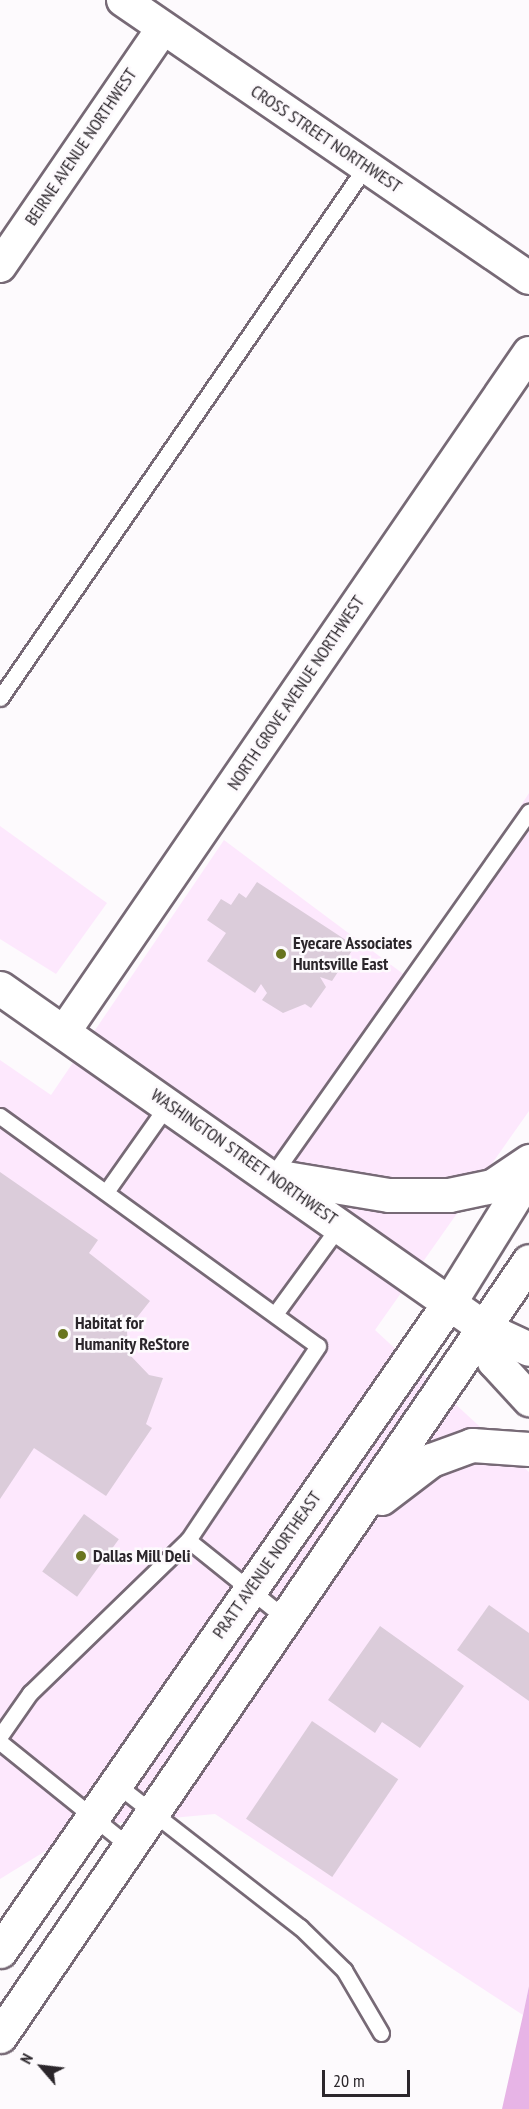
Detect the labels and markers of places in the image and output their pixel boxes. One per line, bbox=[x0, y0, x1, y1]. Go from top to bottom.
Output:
place label: Eyecare Associates Huntsville East bbox=[293, 933, 413, 976]
marker: Eyecare Associates Huntsville East bbox=[274, 947, 288, 961]
place label: Habitat for Humanity ReStore bbox=[75, 1313, 190, 1356]
marker: Habitat for Humanity ReStore bbox=[56, 1327, 70, 1341]
place label: Dallas Mill Deli bbox=[93, 1545, 190, 1567]
marker: Dallas Mill Deli bbox=[74, 1549, 88, 1563]

